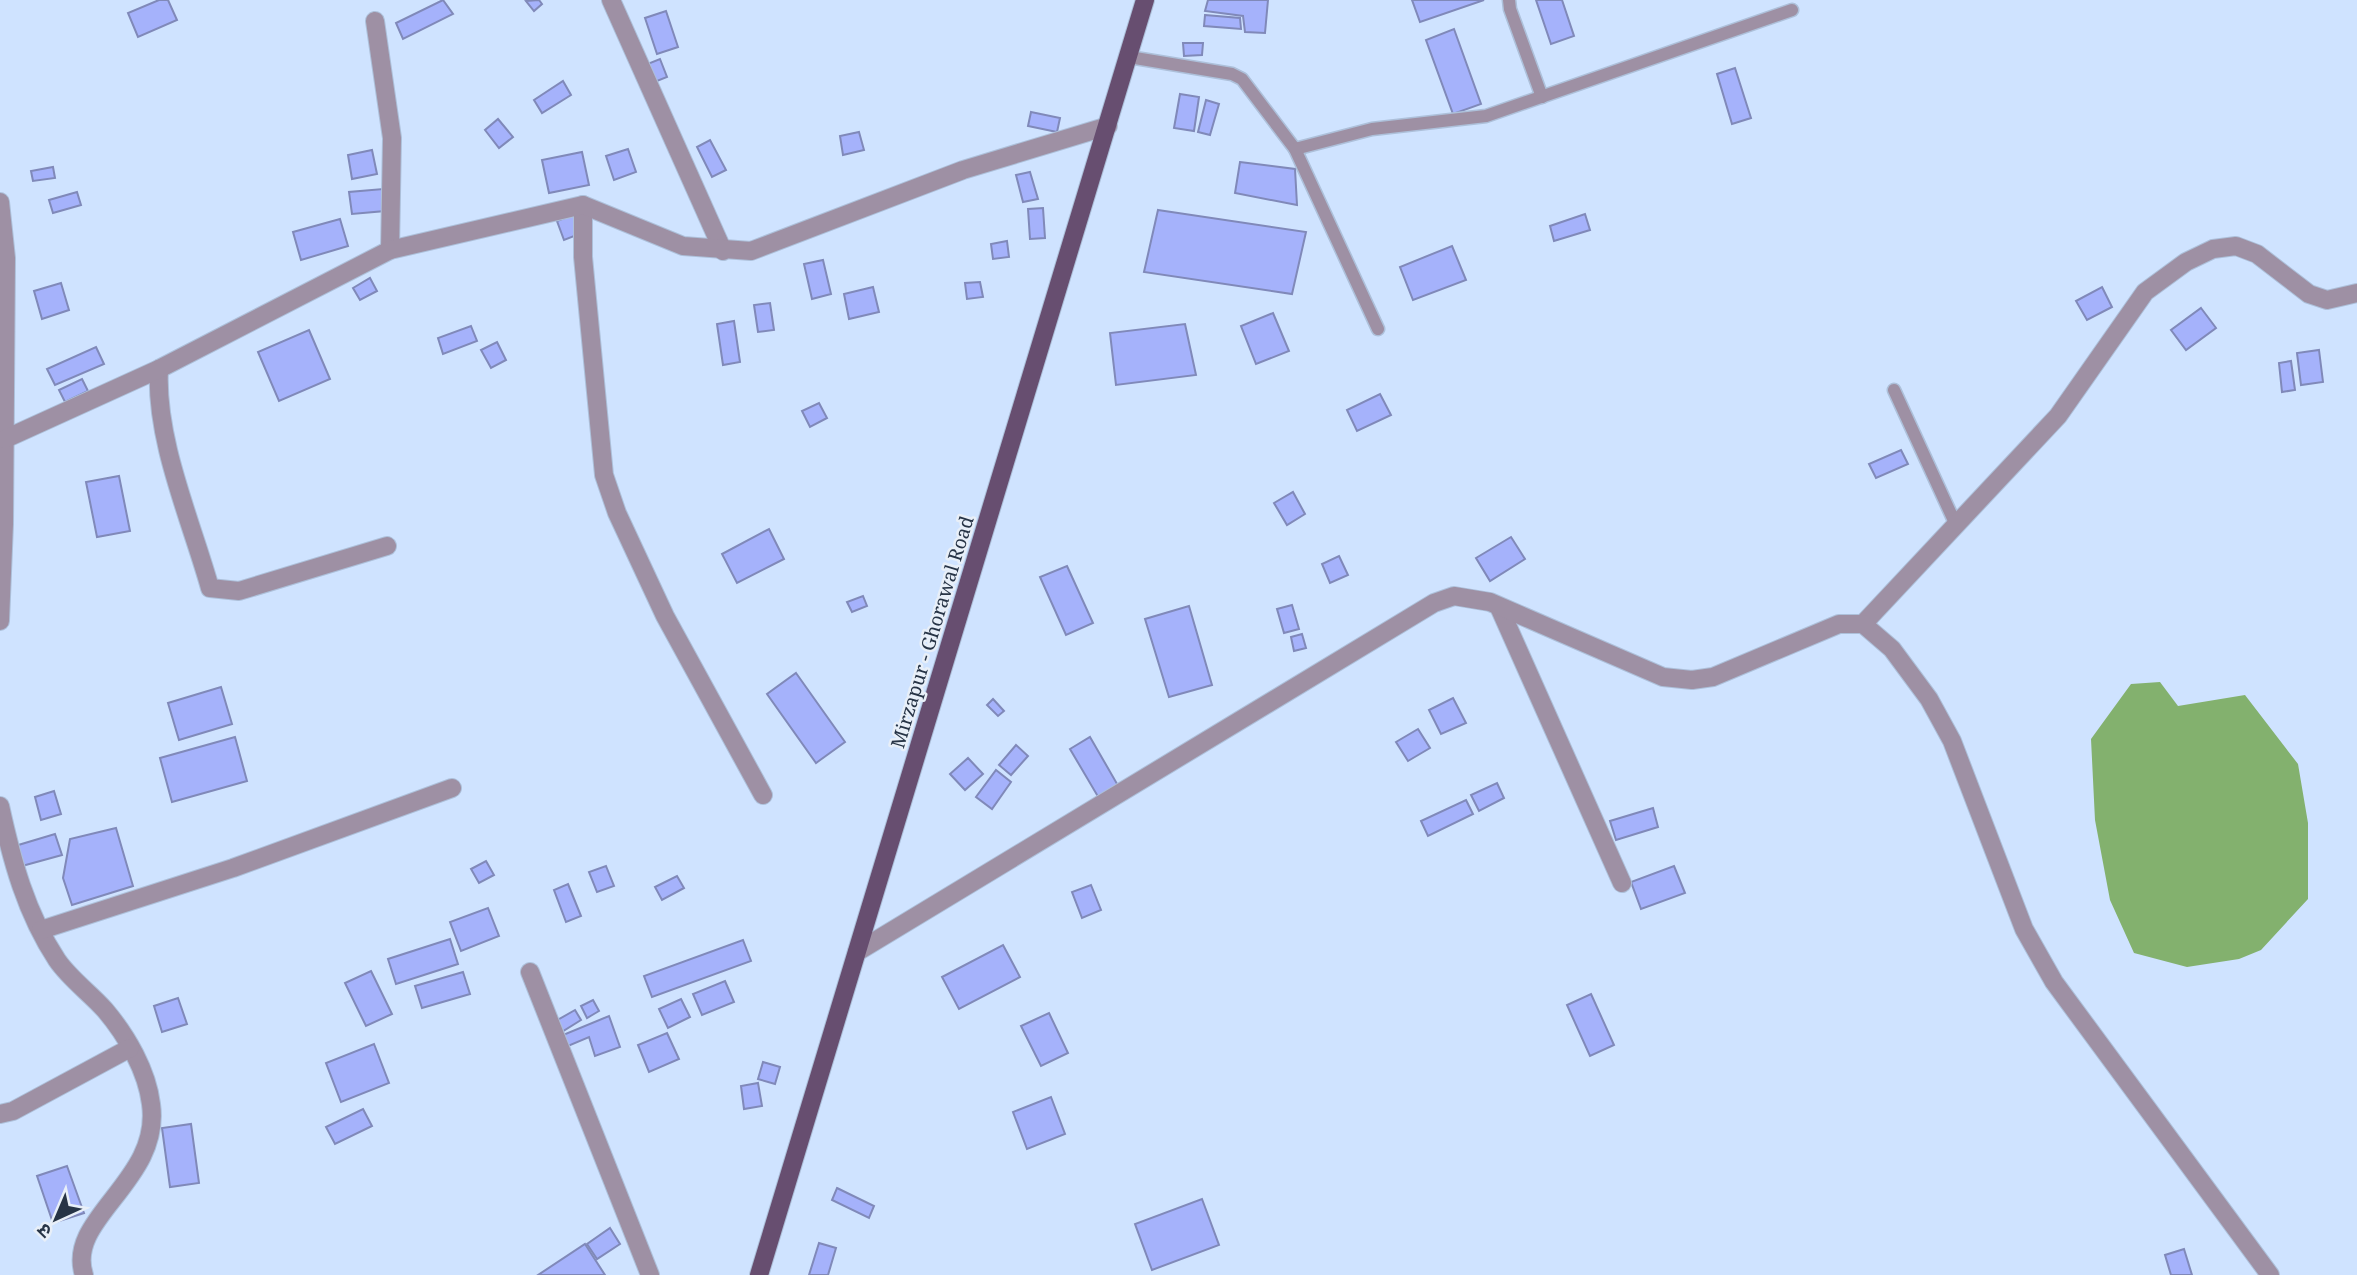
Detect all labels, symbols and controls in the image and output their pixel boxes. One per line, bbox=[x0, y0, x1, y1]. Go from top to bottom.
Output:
street label: Mirzapur - Ghorawal Road bbox=[884, 513, 980, 751]
north arrow bbox=[21, 1184, 91, 1254]
text: उ bbox=[31, 1217, 57, 1244]

